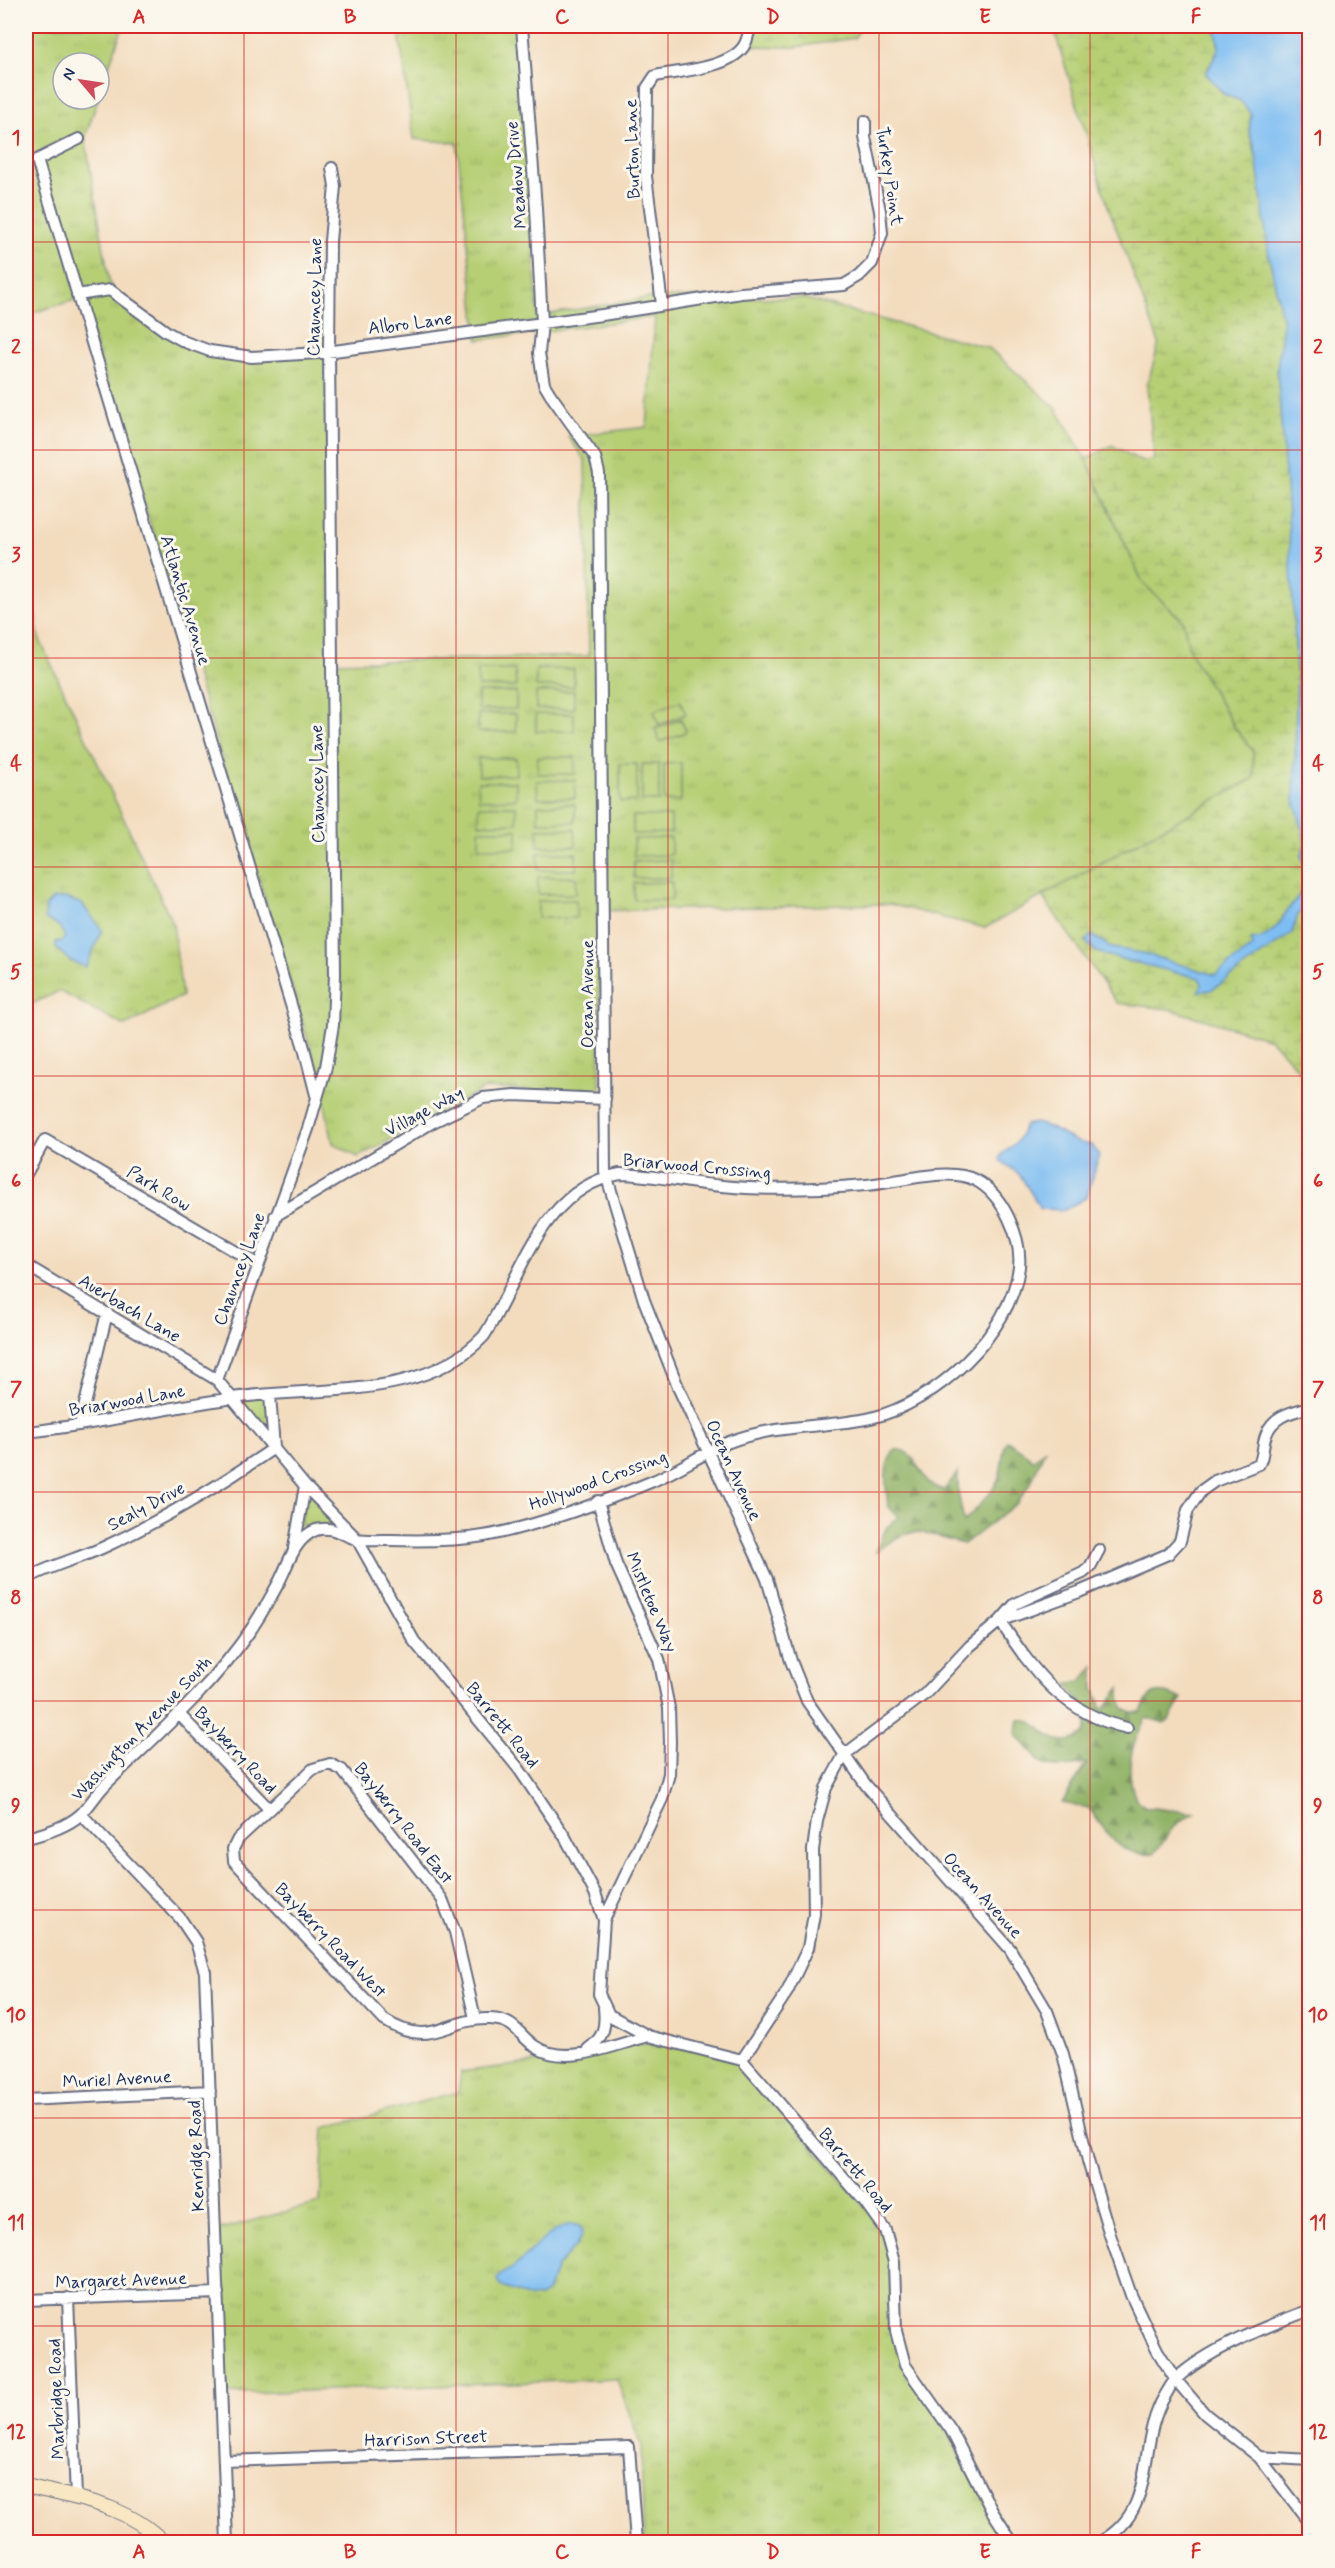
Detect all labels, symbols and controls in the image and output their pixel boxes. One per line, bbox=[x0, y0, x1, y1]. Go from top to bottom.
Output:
text: A bbox=[132, 4, 146, 31]
text: B bbox=[344, 4, 357, 31]
text: C bbox=[555, 4, 570, 31]
text: D bbox=[766, 4, 780, 31]
text: E bbox=[979, 4, 991, 31]
text: F bbox=[1191, 4, 1202, 31]
north arrow bbox=[51, 51, 111, 111]
text: N bbox=[57, 65, 81, 84]
street label: Burton Lane bbox=[619, 99, 647, 199]
street label: Meadow Drive bbox=[500, 120, 534, 230]
text: 1 bbox=[12, 125, 20, 152]
street label: Turkey Point bbox=[869, 125, 909, 228]
text: 1 bbox=[1314, 125, 1322, 152]
street label: Chauncey Lane bbox=[302, 237, 328, 357]
street label: Albro Lane bbox=[367, 307, 454, 341]
text: 2 bbox=[11, 334, 21, 361]
text: 2 bbox=[1313, 334, 1323, 361]
street label: Atlantic Avenue bbox=[154, 532, 216, 668]
text: 3 bbox=[11, 542, 21, 569]
text: 3 bbox=[1313, 542, 1323, 569]
street label: Chauncey Lane bbox=[305, 724, 331, 844]
text: 4 bbox=[10, 751, 22, 778]
text: 4 bbox=[1312, 751, 1324, 778]
street label: Ocean Avenue bbox=[576, 940, 600, 1048]
text: 5 bbox=[10, 959, 22, 986]
text: 5 bbox=[1312, 959, 1324, 986]
street label: Village Way bbox=[381, 1081, 468, 1143]
street label: Briarwood Crossing bbox=[622, 1149, 772, 1185]
street label: Park Row bbox=[122, 1160, 195, 1217]
text: 6 bbox=[11, 1168, 21, 1195]
text: 6 bbox=[1313, 1168, 1323, 1195]
street label: Chauncey Lane bbox=[208, 1209, 272, 1329]
street label: Auerbach Lane bbox=[74, 1269, 185, 1349]
text: 7 bbox=[10, 1376, 22, 1403]
text: 7 bbox=[1312, 1376, 1324, 1403]
street label: Briarwood Lane bbox=[67, 1379, 187, 1423]
street label: Ocean Avenue bbox=[699, 1416, 767, 1525]
street label: Hollywood Crossing bbox=[526, 1445, 671, 1517]
street label: Sealy Drive bbox=[103, 1476, 190, 1537]
street label: Mistletoe Way bbox=[619, 1549, 683, 1656]
text: 8 bbox=[10, 1585, 22, 1612]
text: 8 bbox=[1312, 1585, 1324, 1612]
street label: Washington Avenue South bbox=[66, 1651, 219, 1808]
street label: Barrett Road bbox=[460, 1678, 544, 1774]
street label: Bayberry Road bbox=[188, 1702, 282, 1800]
street label: Bayberry Road East bbox=[348, 1758, 459, 1890]
text: 9 bbox=[11, 1793, 21, 1820]
text: 9 bbox=[1313, 1793, 1323, 1820]
street label: Ocean Avenue bbox=[937, 1847, 1028, 1944]
street label: Bayberry Road West bbox=[269, 1878, 392, 2004]
text: 10 bbox=[6, 2002, 26, 2029]
text: 10 bbox=[1308, 2002, 1328, 2029]
street label: Muriel Avenue bbox=[62, 2065, 172, 2095]
street label: Kenridge Road bbox=[183, 2100, 213, 2212]
street label: Barrett Road bbox=[813, 2123, 898, 2218]
text: 11 bbox=[7, 2210, 25, 2237]
text: 11 bbox=[1309, 2210, 1327, 2237]
street label: Margaret Avenue bbox=[55, 2267, 187, 2296]
street label: Marbridge Road bbox=[43, 2338, 72, 2460]
text: 12 bbox=[6, 2419, 26, 2446]
text: 12 bbox=[1308, 2419, 1328, 2446]
street label: Harrison Street bbox=[364, 2425, 488, 2453]
text: A bbox=[132, 2539, 146, 2566]
text: B bbox=[344, 2539, 357, 2566]
text: C bbox=[555, 2539, 570, 2566]
text: D bbox=[766, 2539, 780, 2566]
text: E bbox=[979, 2539, 991, 2566]
text: F bbox=[1191, 2539, 1202, 2566]

